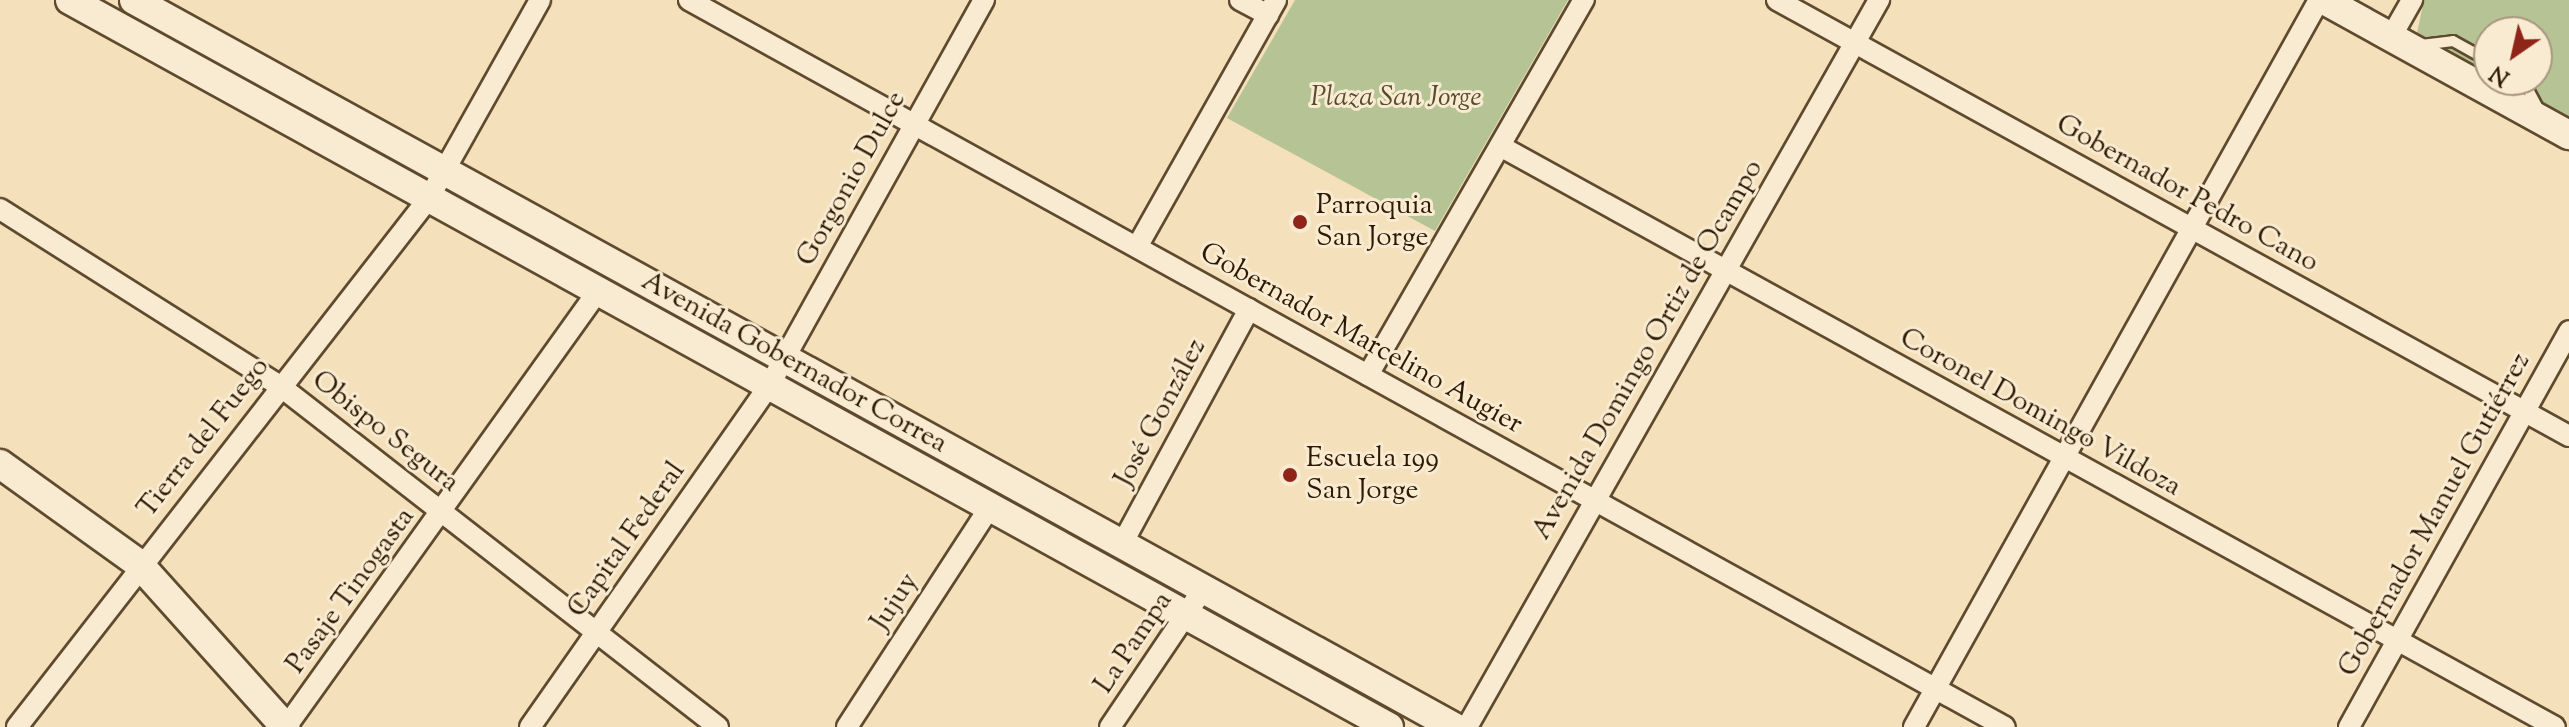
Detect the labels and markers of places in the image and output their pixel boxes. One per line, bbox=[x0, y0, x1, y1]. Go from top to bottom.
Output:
place label: Parroquia San Jorge bbox=[1316, 189, 1433, 255]
marker: Parroquia San Jorge bbox=[1291, 213, 1309, 231]
place label: Escuela 199 San Jorge bbox=[1306, 442, 1439, 508]
marker: Escuela 199 San Jorge bbox=[1281, 466, 1299, 484]

